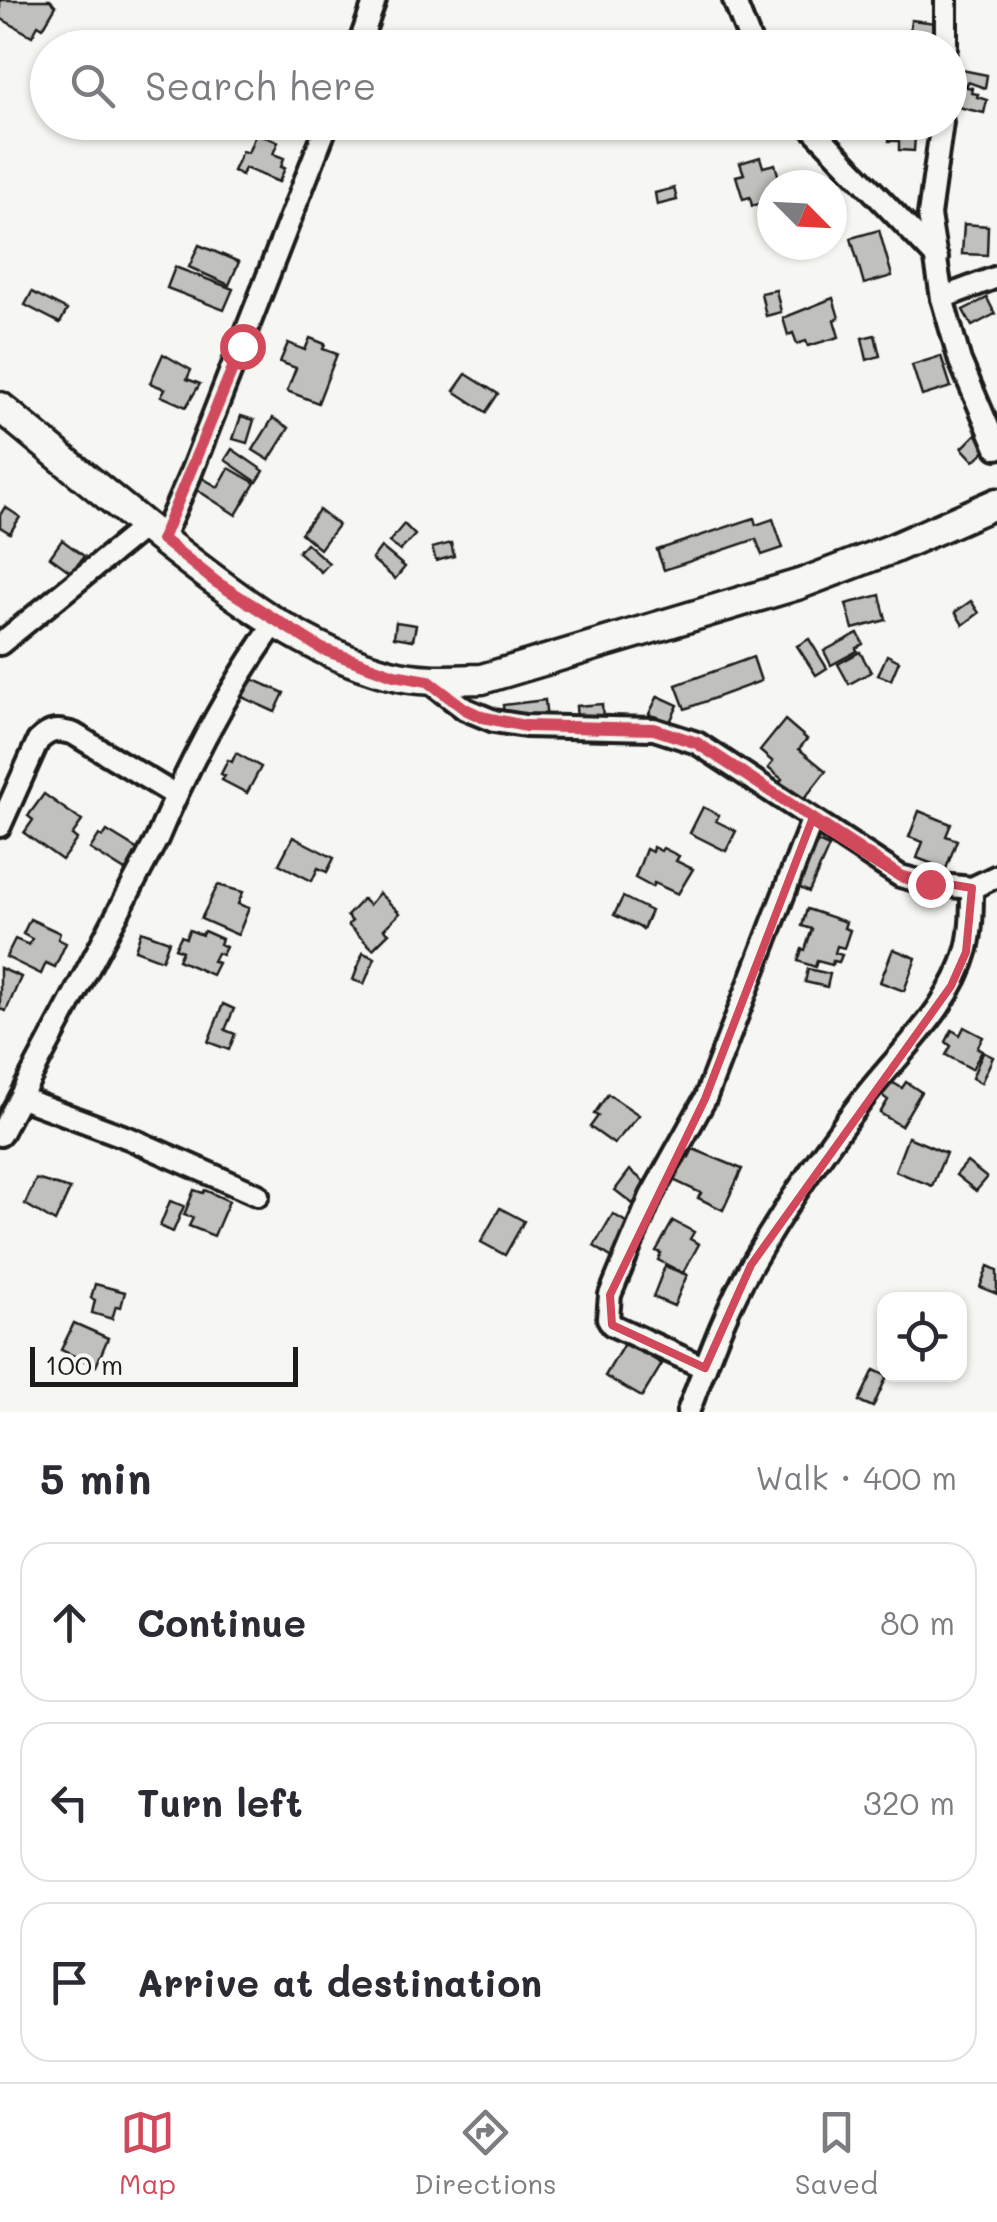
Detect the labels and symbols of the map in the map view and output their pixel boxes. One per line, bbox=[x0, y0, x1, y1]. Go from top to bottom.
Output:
north arrow bbox=[757, 170, 847, 260]
route start bbox=[220, 324, 266, 370]
route end bbox=[908, 862, 954, 908]
scale bar bbox=[30, 1342, 298, 1386]

